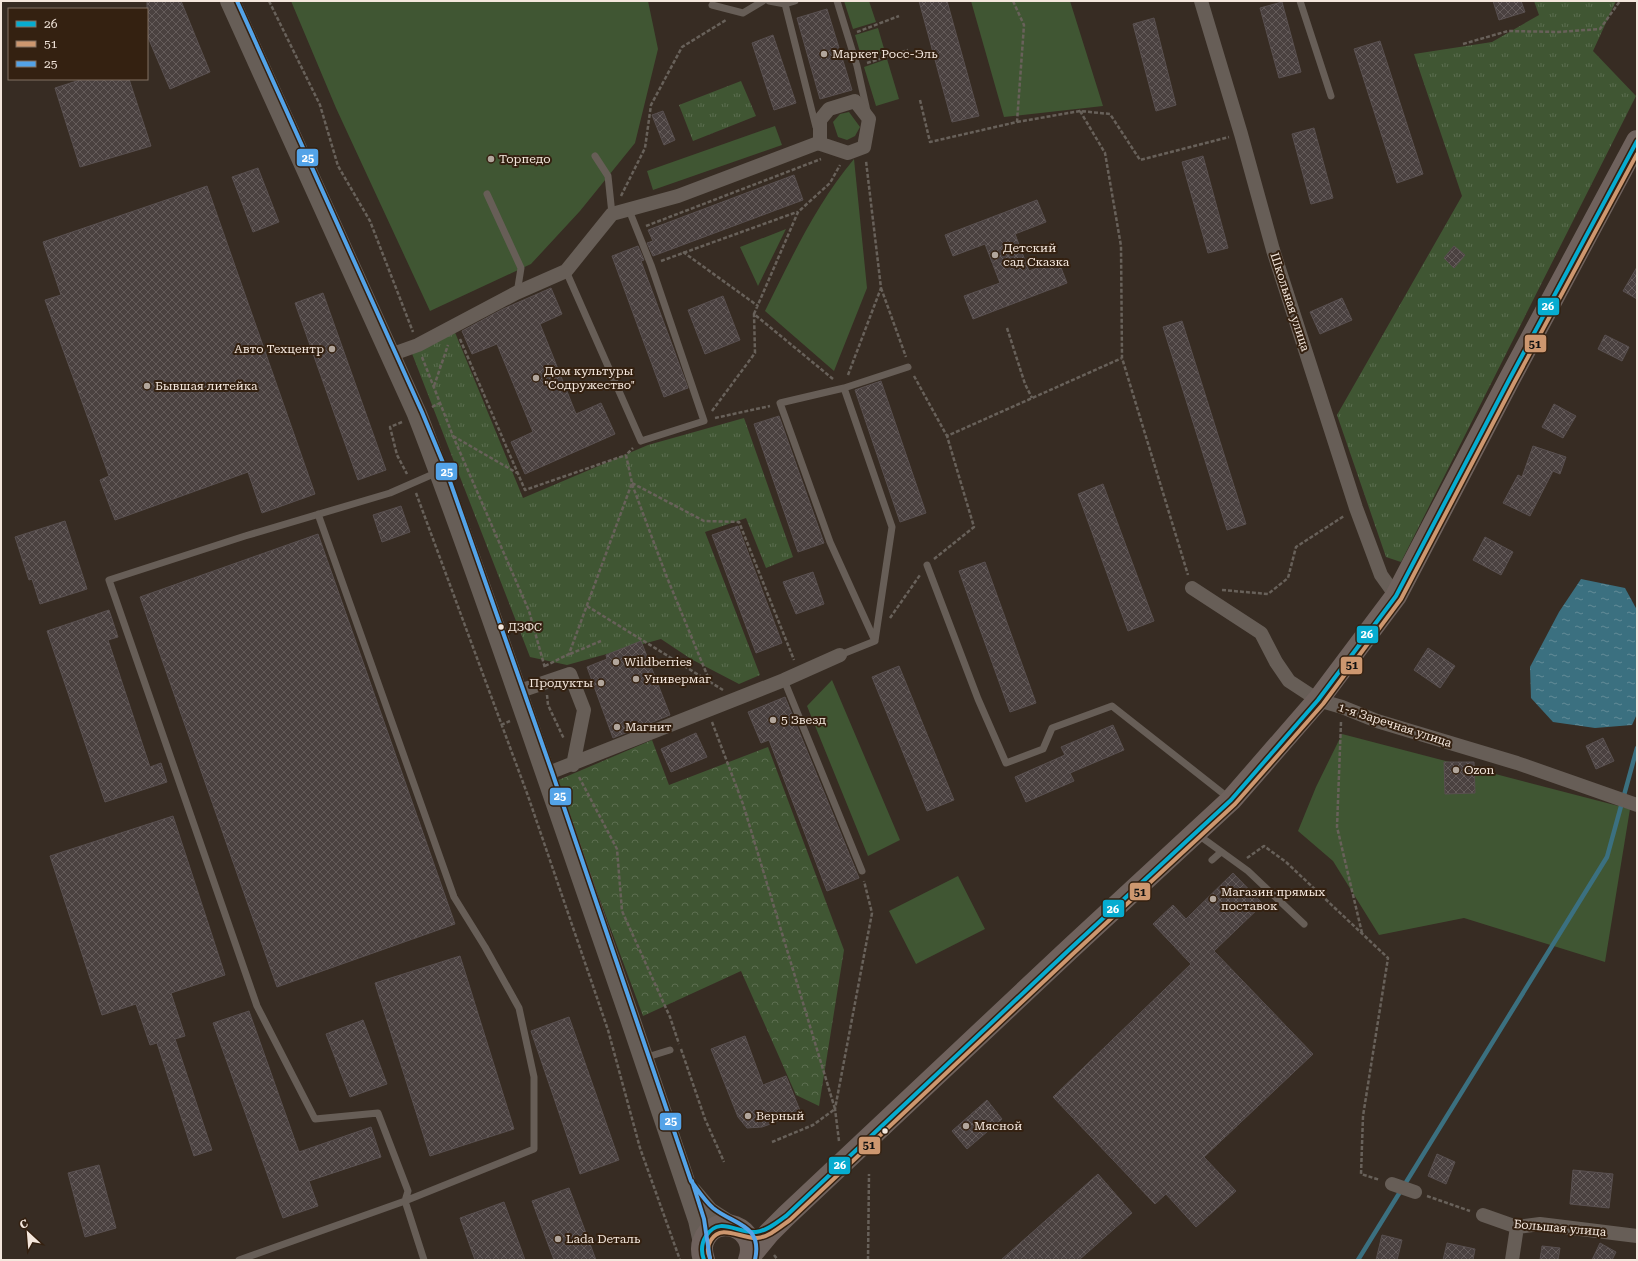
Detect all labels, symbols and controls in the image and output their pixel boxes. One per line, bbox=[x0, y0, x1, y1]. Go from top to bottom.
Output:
legend bbox=[8, 8, 148, 80]
text: 26 bbox=[44, 17, 58, 31]
text: 51 bbox=[44, 37, 58, 51]
place label: Маркет Росс-Эль bbox=[832, 47, 938, 61]
marker: Маркет Росс-Эль bbox=[819, 49, 829, 59]
text: 25 bbox=[44, 57, 58, 71]
line badge: 25 bbox=[296, 148, 319, 167]
text: 25 bbox=[302, 152, 314, 165]
place label: Торпедо bbox=[499, 152, 551, 166]
marker: Торпедо bbox=[486, 154, 496, 164]
place label: Детский сад Сказка bbox=[1003, 241, 1070, 269]
marker: Детский сад Сказка bbox=[990, 250, 1000, 260]
street label: Школьная улица bbox=[1267, 251, 1313, 354]
line badge: 26 bbox=[1537, 297, 1560, 316]
text: 26 bbox=[1542, 300, 1554, 313]
line badge: 51 bbox=[1524, 334, 1547, 353]
text: 51 bbox=[1529, 338, 1541, 351]
place label: Авто Техцентр bbox=[234, 342, 324, 356]
marker: Авто Техцентр bbox=[327, 344, 337, 354]
place label: Дом культуры "Содружество" bbox=[544, 364, 635, 392]
marker: Дом культуры "Содружество" bbox=[531, 373, 541, 383]
place label: Бывшая литейка bbox=[155, 379, 258, 393]
marker: Бывшая литейка bbox=[142, 381, 152, 391]
line badge: 25 bbox=[435, 462, 458, 481]
text: 25 bbox=[441, 466, 453, 479]
place label: ДЗФС bbox=[508, 621, 542, 634]
marker: ДЗФС bbox=[496, 622, 506, 632]
line badge: 26 bbox=[1356, 625, 1379, 644]
text: 26 bbox=[1361, 628, 1373, 641]
place label: Wildberries bbox=[624, 655, 692, 669]
line badge: 51 bbox=[1340, 656, 1363, 675]
marker: Wildberries bbox=[611, 657, 621, 667]
text: 51 bbox=[1346, 659, 1358, 672]
place label: Универмаг bbox=[644, 672, 711, 686]
marker: Универмаг bbox=[631, 674, 641, 684]
place label: Продукты bbox=[529, 676, 593, 690]
marker: Продукты bbox=[596, 678, 606, 688]
street label: 1-я Заречная улица bbox=[1336, 700, 1454, 750]
place label: 5 Звезд bbox=[781, 713, 826, 727]
marker: 5 Звезд bbox=[768, 715, 778, 725]
place label: Магнит bbox=[625, 720, 672, 734]
marker: Магнит bbox=[612, 722, 622, 732]
place label: Ozon bbox=[1464, 763, 1495, 777]
marker: Ozon bbox=[1451, 765, 1461, 775]
line badge: 25 bbox=[549, 787, 572, 806]
text: 25 bbox=[554, 790, 566, 803]
line badge: 51 bbox=[1129, 882, 1151, 901]
place label: Магазин прямых поставок bbox=[1221, 885, 1325, 913]
text: 51 bbox=[1134, 886, 1146, 899]
marker: Магазин прямых поставок bbox=[1208, 894, 1218, 904]
line badge: 26 bbox=[1102, 899, 1125, 918]
text: 26 bbox=[1107, 903, 1119, 916]
place label: Верный bbox=[756, 1109, 804, 1123]
marker: Верный bbox=[743, 1111, 753, 1121]
line badge: 25 bbox=[659, 1112, 682, 1131]
text: 25 bbox=[665, 1115, 677, 1128]
place label: Мясной bbox=[974, 1119, 1022, 1133]
marker: Мясной bbox=[961, 1121, 971, 1131]
unlabelled marker bbox=[880, 1126, 890, 1136]
line badge: 51 bbox=[858, 1136, 881, 1155]
text: 51 bbox=[863, 1139, 875, 1152]
line badge: 26 bbox=[828, 1156, 851, 1175]
text: 26 bbox=[834, 1159, 846, 1172]
north arrow bbox=[8, 1213, 48, 1253]
text: С bbox=[18, 1217, 30, 1232]
street label: Большая улица bbox=[1513, 1217, 1607, 1239]
place label: Lada Dеталь bbox=[566, 1232, 641, 1246]
marker: Lada Dеталь bbox=[553, 1234, 563, 1244]

